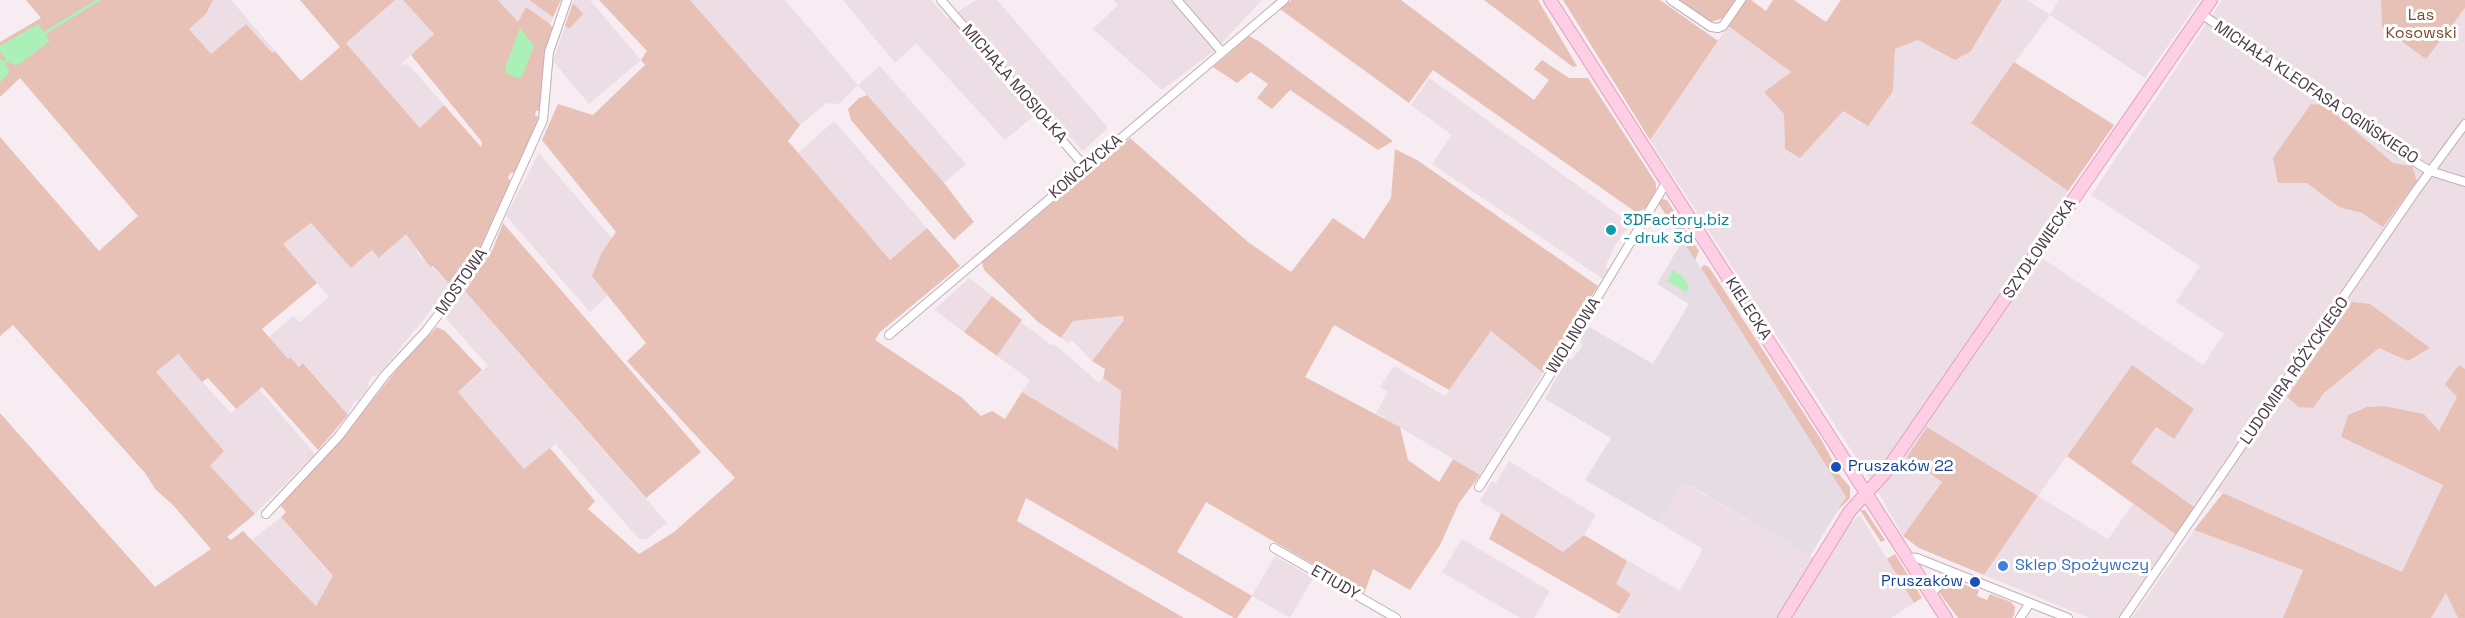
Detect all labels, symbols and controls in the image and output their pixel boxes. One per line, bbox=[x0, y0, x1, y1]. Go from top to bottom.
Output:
park label: Las Kosowski bbox=[2385, 6, 2457, 44]
street label: MICHAŁA KLEOFASA OGIŃSKIEGO bbox=[2210, 17, 2422, 169]
street label: MICHAŁA MOSIOŁKA bbox=[957, 21, 1071, 147]
street label: KOŃCZYCKA bbox=[1046, 131, 1126, 203]
street label: SZYDŁOWIECKA bbox=[2000, 195, 2080, 303]
place label: 3DFactory.biz - druk 3d bbox=[1623, 211, 1729, 249]
marker: 3DFactory.biz - druk 3d bbox=[1604, 223, 1618, 237]
street label: MOSTOWA bbox=[432, 245, 492, 319]
street label: KIELECKA bbox=[1721, 274, 1775, 344]
street label: LUDOMIRA RÓŻYCKIEGO bbox=[2237, 293, 2353, 449]
street label: WIOLINOWA bbox=[1543, 294, 1605, 378]
place label: Pruszaków 22 bbox=[1848, 457, 1954, 477]
marker: Pruszaków 22 bbox=[1829, 460, 1843, 474]
place label: Sklep Spożywczy bbox=[2015, 556, 2149, 576]
marker: Sklep Spożywczy bbox=[1996, 559, 2010, 573]
street label: ETIUDY bbox=[1307, 561, 1363, 605]
place label: Pruszaków bbox=[1881, 572, 1963, 592]
marker: Pruszaków bbox=[1968, 575, 1982, 589]

